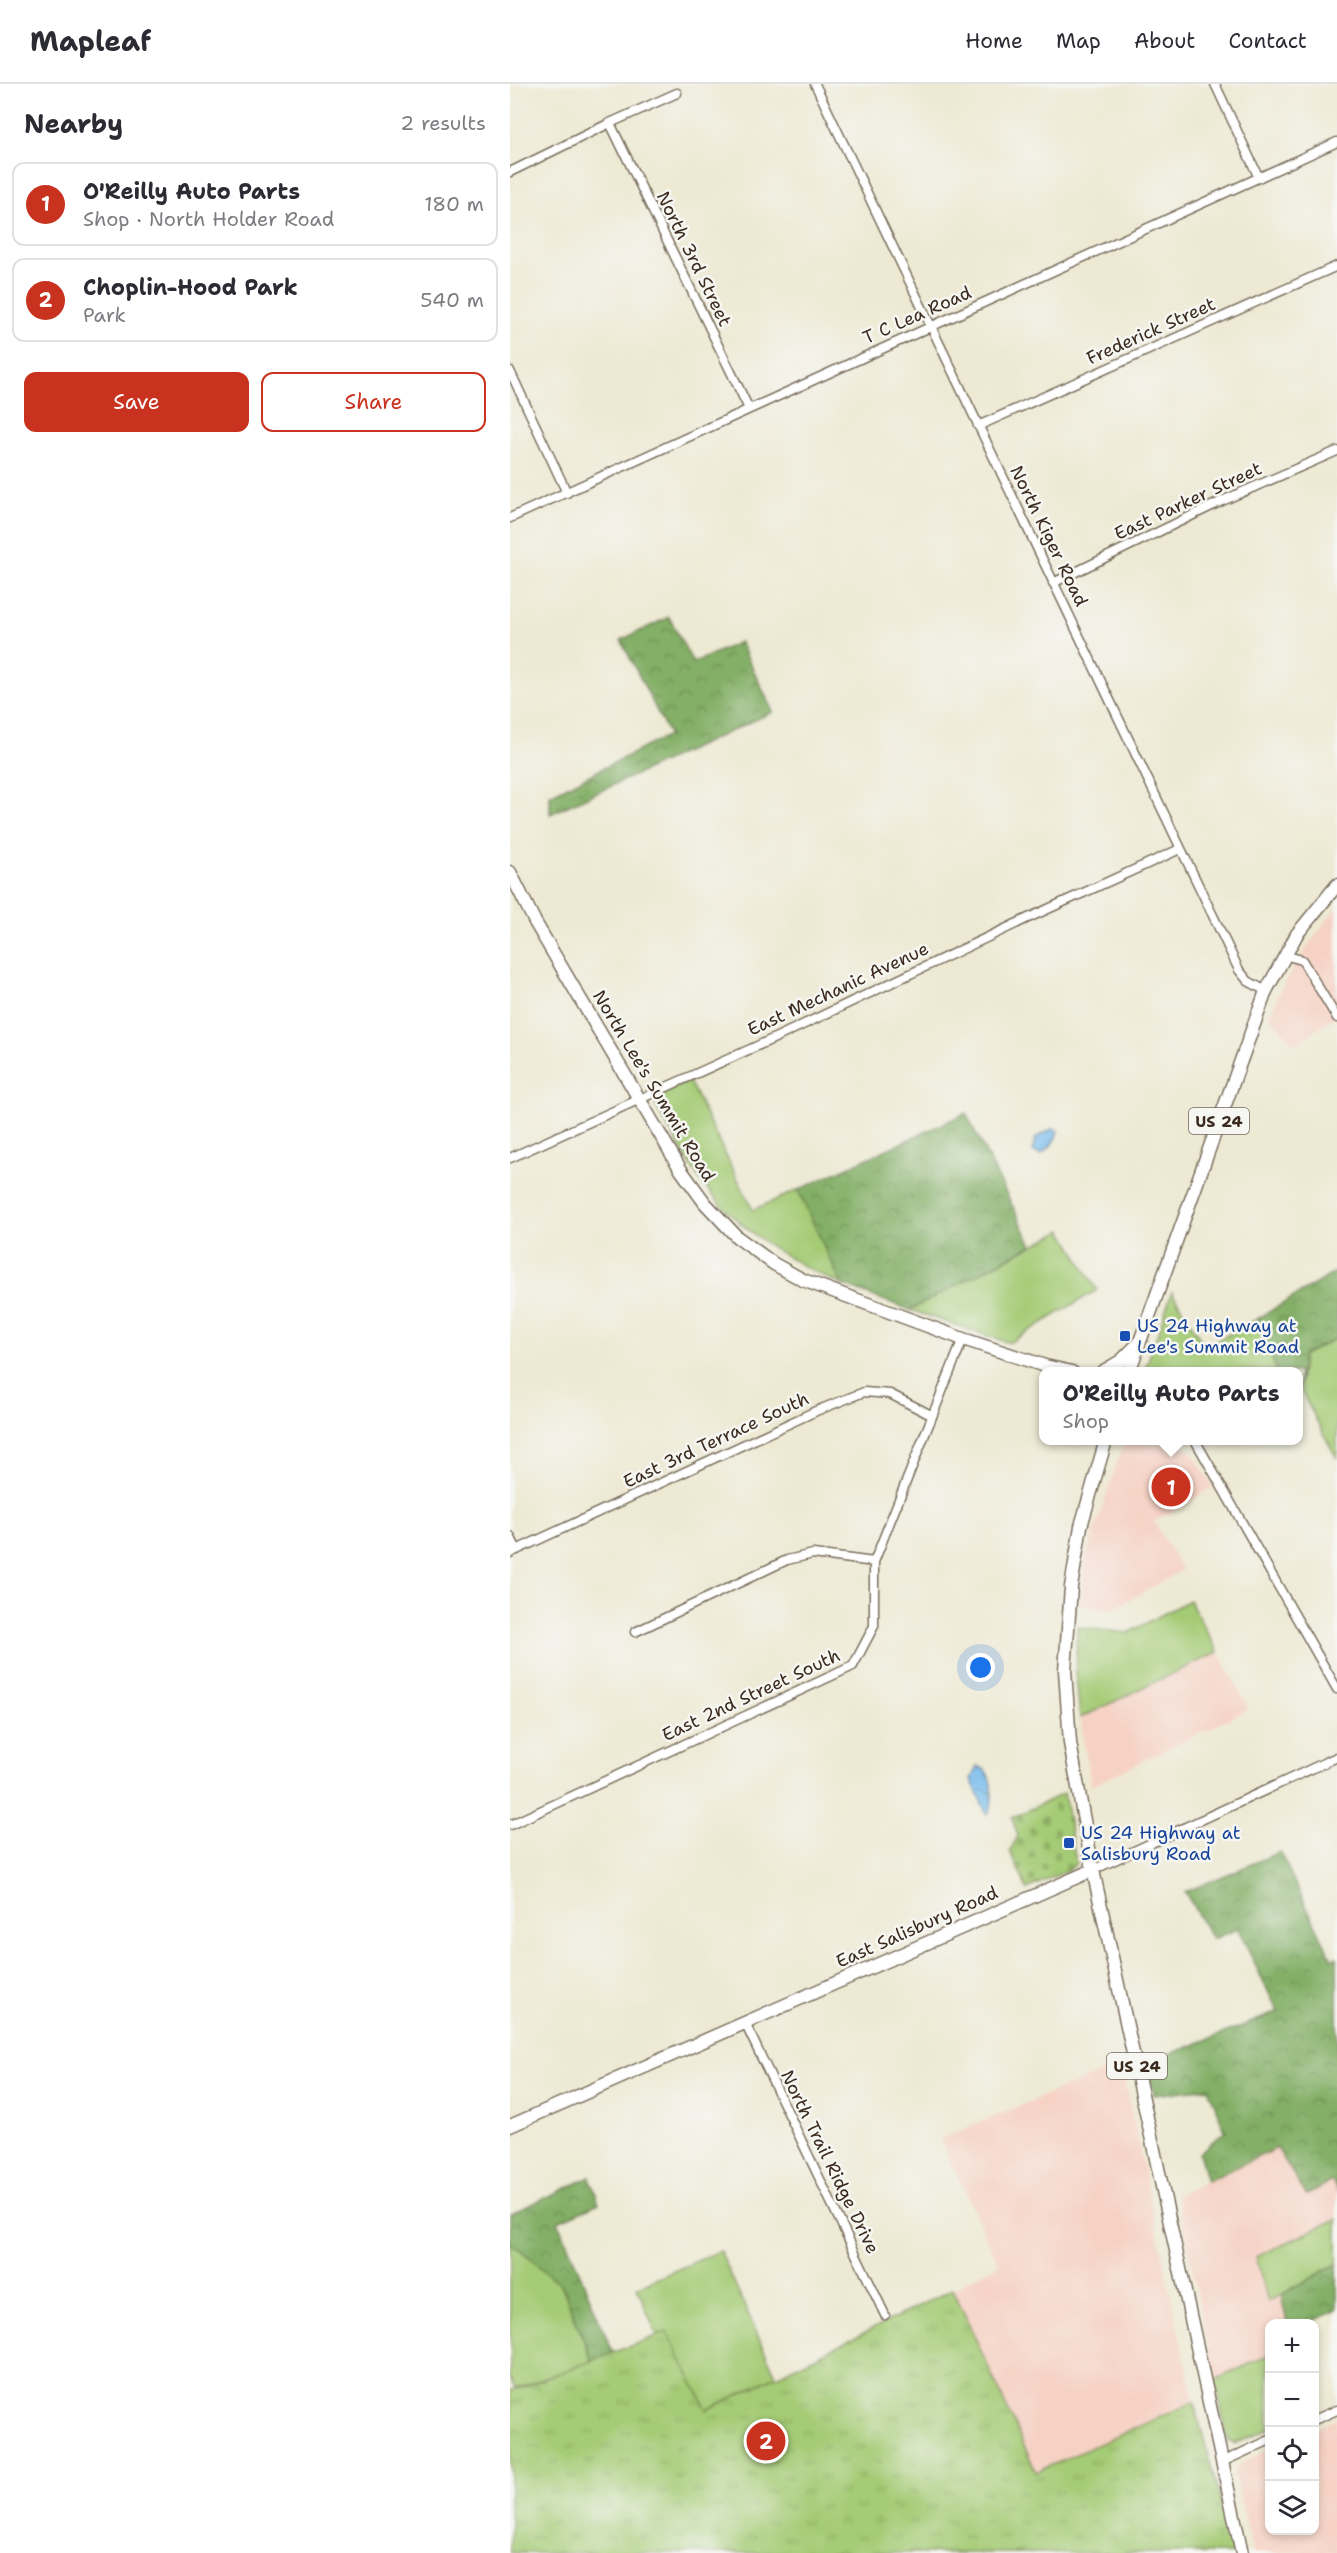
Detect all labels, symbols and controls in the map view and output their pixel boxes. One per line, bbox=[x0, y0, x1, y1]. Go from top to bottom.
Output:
text: Mapleaf bbox=[30, 22, 151, 60]
text: Home bbox=[965, 27, 1023, 55]
text: Map bbox=[1056, 27, 1101, 55]
text: About bbox=[1134, 27, 1195, 55]
text: Contact bbox=[1228, 27, 1307, 55]
text: Nearby bbox=[24, 106, 123, 141]
text: 2 results bbox=[400, 110, 486, 136]
text: O'Reilly Auto Parts bbox=[83, 177, 300, 206]
street label: North 3rd Street bbox=[651, 187, 737, 331]
text: 1 bbox=[41, 191, 50, 217]
text: 180 m bbox=[424, 191, 484, 217]
text: Shop · North Holder Road bbox=[83, 206, 335, 232]
text: Choplin-Hood Park bbox=[83, 273, 298, 302]
street label: T C Lea Road bbox=[859, 280, 975, 350]
text: 2 bbox=[39, 287, 53, 313]
text: 540 m bbox=[420, 287, 484, 313]
street label: Frederick Street bbox=[1083, 292, 1219, 370]
text: Park bbox=[83, 302, 126, 328]
button: Save bbox=[24, 372, 249, 432]
button: Share bbox=[261, 372, 486, 432]
street label: East Parker Street bbox=[1110, 456, 1266, 546]
street label: North Kiger Road bbox=[1004, 462, 1094, 610]
street label: East Mechanic Avenue bbox=[744, 936, 932, 1042]
street label: North Lee's Summit Road bbox=[587, 986, 721, 1186]
road number: US 24 bbox=[1189, 1108, 1249, 1134]
place label: US 24 Highway at Lee's Summit Road bbox=[1137, 1314, 1299, 1359]
marker: US 24 Highway at Lee's Summit Road bbox=[1118, 1329, 1132, 1343]
popup bbox=[1039, 1367, 1303, 1445]
text: O'Reilly Auto Parts bbox=[1062, 1379, 1280, 1408]
street label: East 3rd Terrace South bbox=[619, 1386, 813, 1494]
text: Shop bbox=[1062, 1408, 1109, 1434]
pin: 1 bbox=[1152, 1464, 1190, 1510]
street label: East 2nd Street South bbox=[658, 1643, 844, 1747]
your location bbox=[966, 1653, 995, 1682]
place label: US 24 Highway at Salisbury Road bbox=[1081, 1821, 1241, 1866]
marker: US 24 Highway at Salisbury Road bbox=[1062, 1836, 1076, 1850]
street label: East Salisbury Road bbox=[832, 1880, 1002, 1974]
road number: US 24 bbox=[1107, 2053, 1167, 2079]
street label: North Trail Ridge Drive bbox=[775, 2066, 885, 2258]
map controls bbox=[1265, 2319, 1319, 2535]
button: + bbox=[1265, 2319, 1319, 2373]
button: − bbox=[1265, 2373, 1319, 2427]
pin: 2 bbox=[746, 2418, 786, 2464]
button: locate bbox=[1265, 2427, 1319, 2481]
button: layers bbox=[1265, 2481, 1319, 2535]

